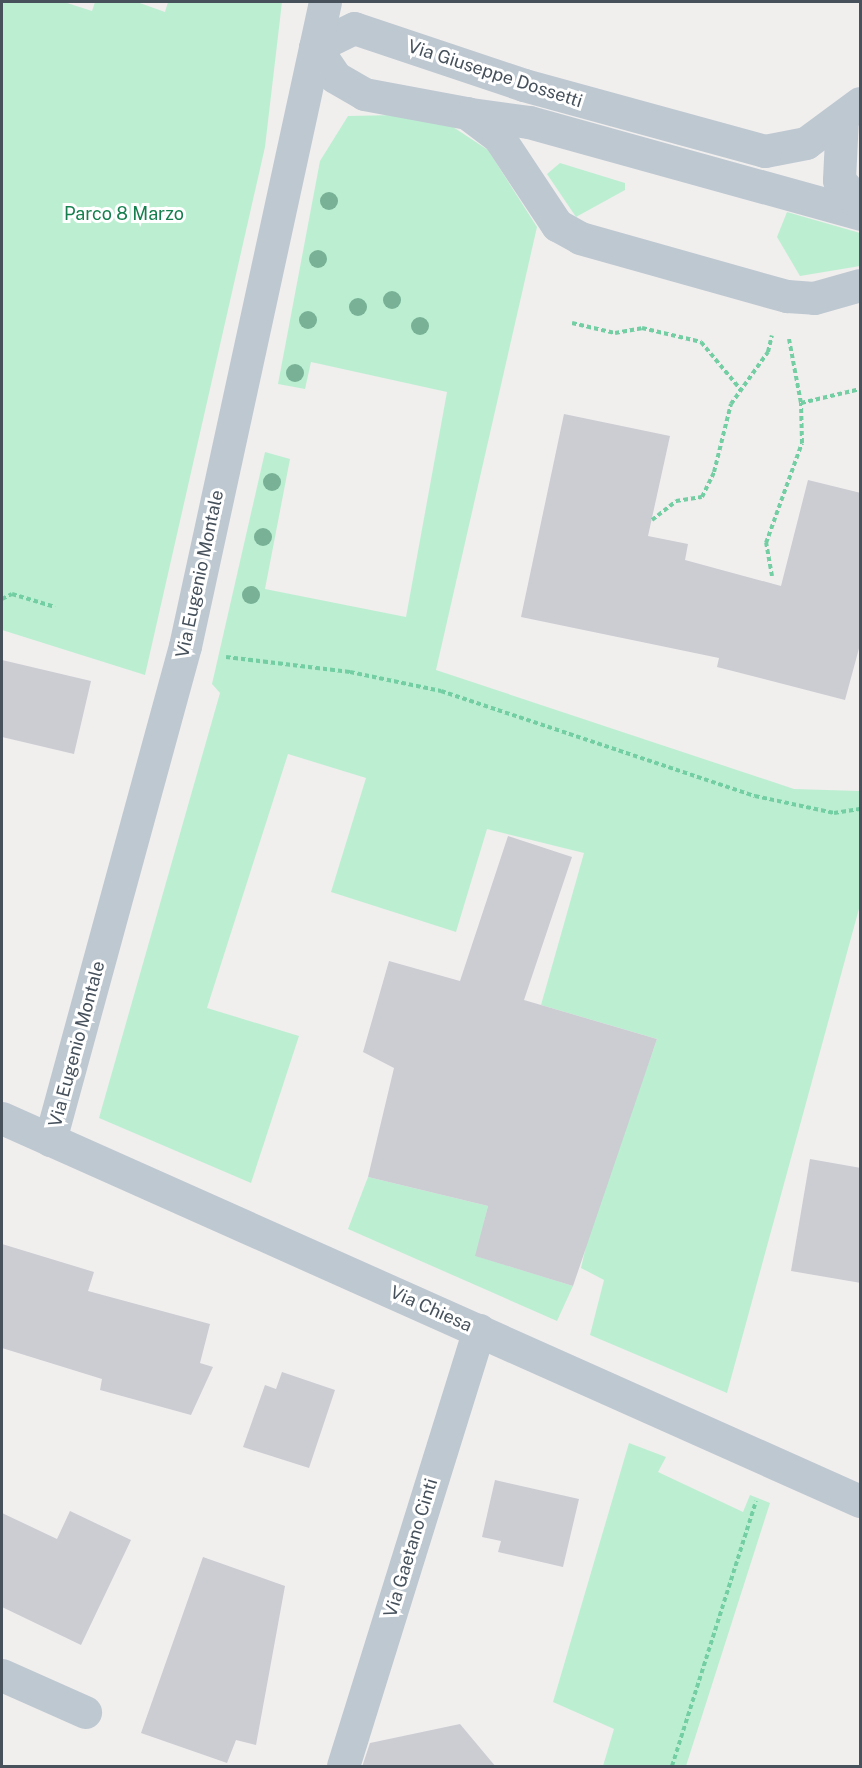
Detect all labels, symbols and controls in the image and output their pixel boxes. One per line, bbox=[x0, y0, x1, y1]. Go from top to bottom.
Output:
street label: Via Giuseppe Dossetti bbox=[405, 36, 585, 112]
park label: Parco 8 Marzo bbox=[64, 203, 184, 225]
street label: Via Eugenio Montale bbox=[172, 488, 228, 660]
street label: Via Eugenio Montale bbox=[44, 959, 110, 1129]
street label: Via Chiesa bbox=[387, 1281, 475, 1337]
street label: Via Gaetano Cinti bbox=[380, 1476, 442, 1620]

